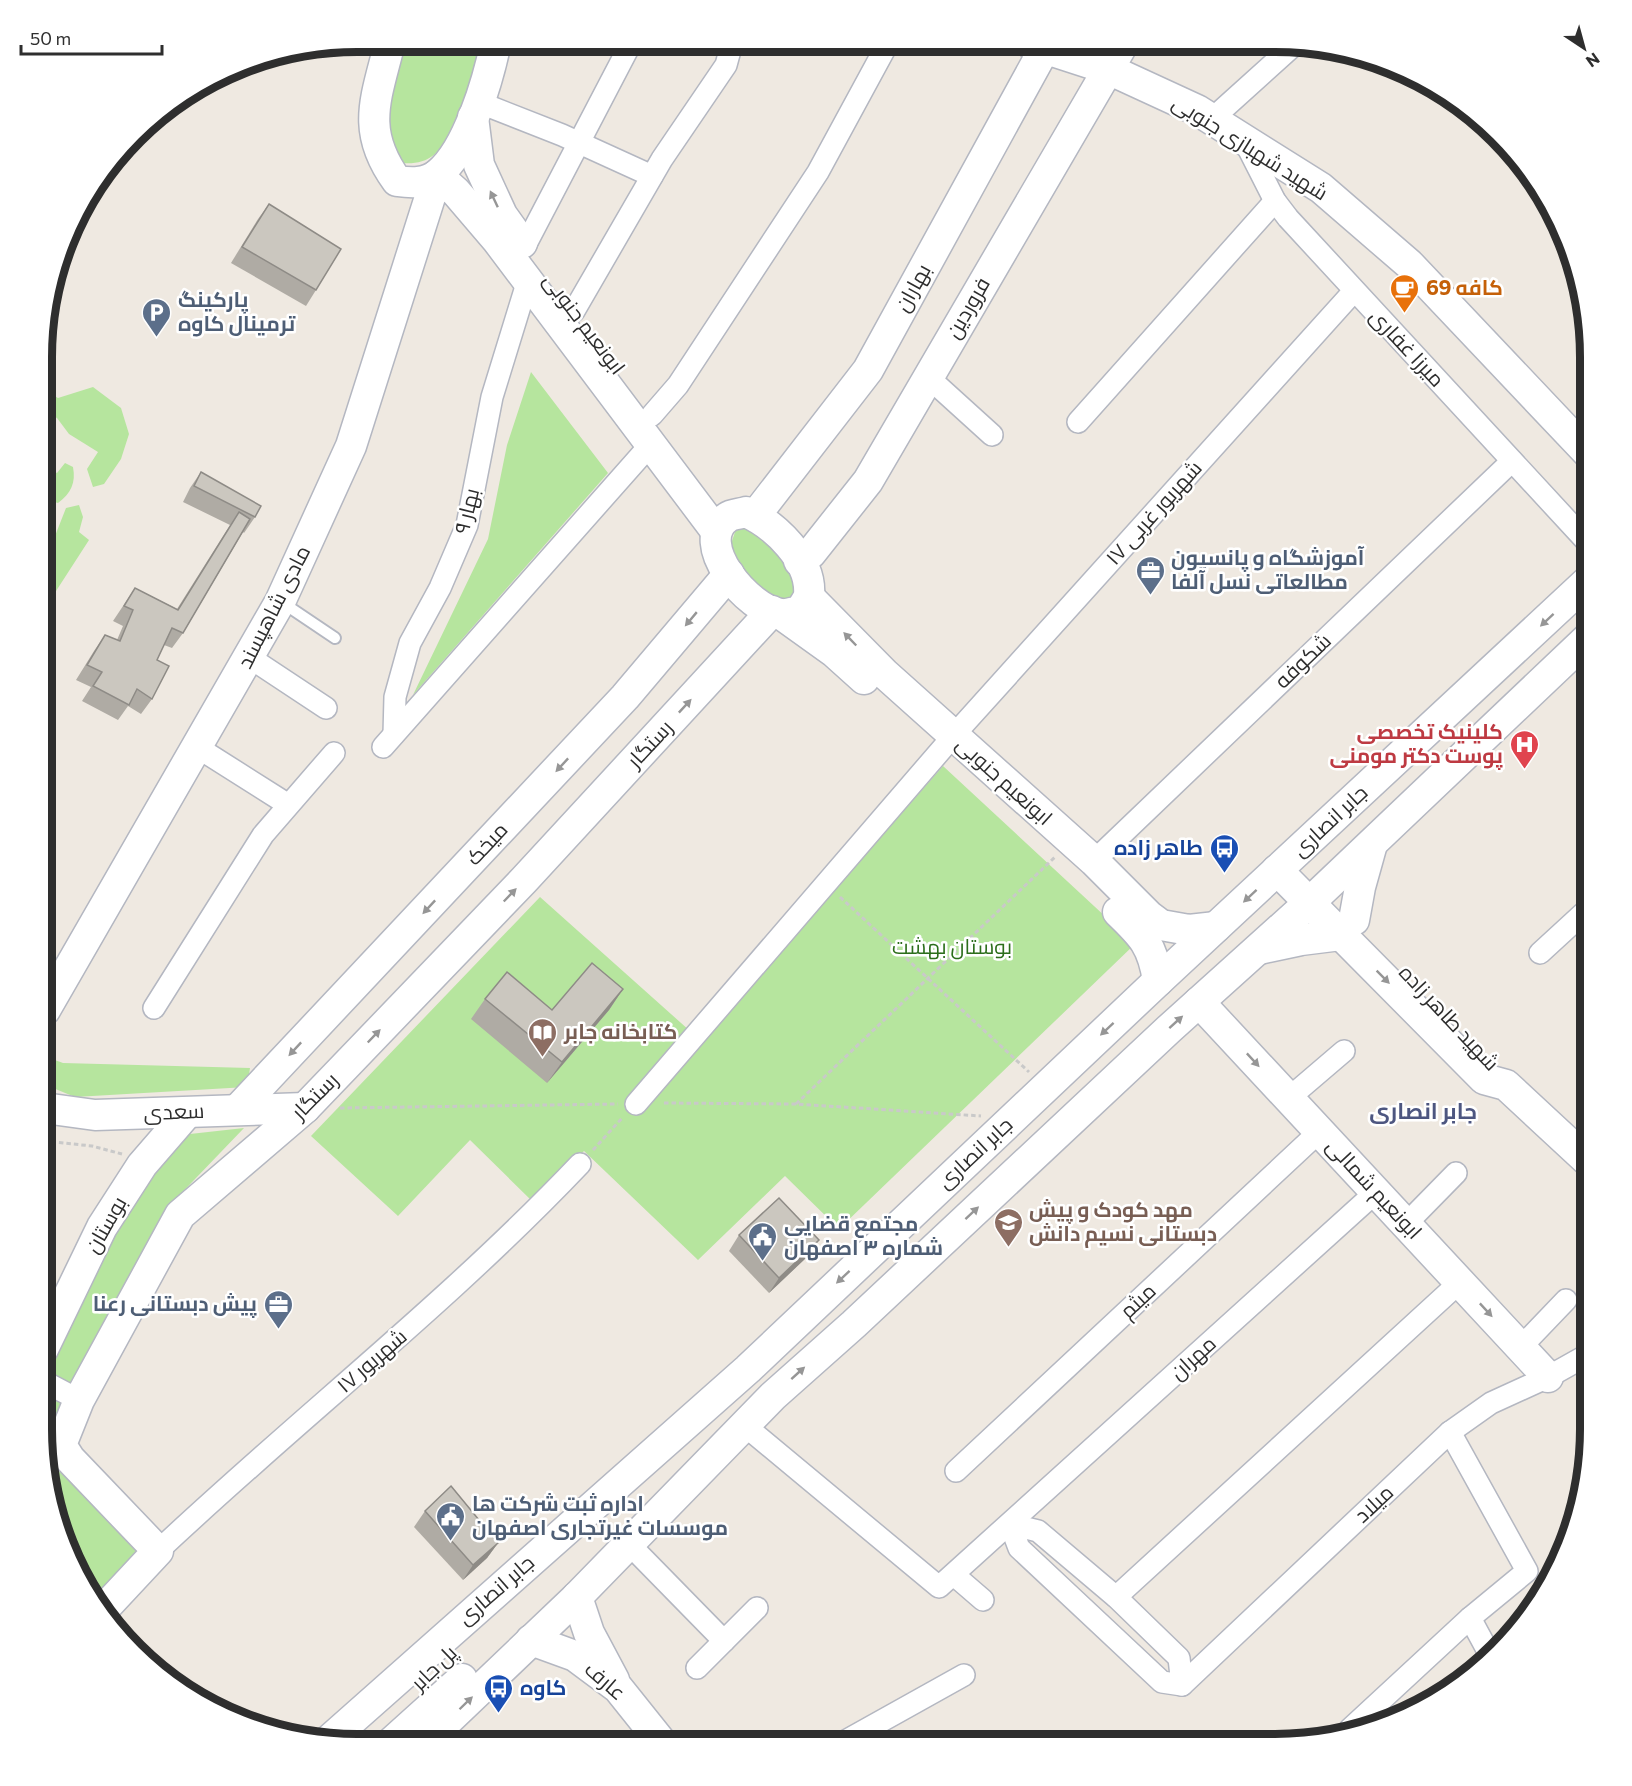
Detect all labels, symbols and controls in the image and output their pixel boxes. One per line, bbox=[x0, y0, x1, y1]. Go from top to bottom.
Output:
scale bar bbox=[21, 18, 162, 56]
north arrow bbox=[1554, 18, 1614, 78]
text: 50 m bbox=[30, 27, 71, 49]
text: N bbox=[1583, 49, 1604, 72]
street label: شهید شهبازی جنوبی bbox=[1167, 89, 1333, 206]
one-way arrow bbox=[489, 190, 499, 208]
street label: بهاران bbox=[888, 259, 937, 317]
street label: ابونعیم جنوبی bbox=[537, 267, 631, 381]
street label: فروردین bbox=[939, 272, 996, 343]
cafe icon: کافه 69 bbox=[1389, 272, 1421, 314]
place label: کافه 69 bbox=[1426, 274, 1503, 299]
place label: پارکینگ ترمینال کاوه bbox=[178, 286, 297, 337]
parking icon: پارکینگ ترمینال کاوه bbox=[141, 296, 173, 338]
street label: میرزا غفاری bbox=[1364, 303, 1451, 393]
street label: ۱۷ شهریور غربی bbox=[1100, 455, 1208, 571]
street label: بهار ۹ bbox=[448, 485, 485, 537]
street label: مادی شاهپسند bbox=[231, 541, 316, 673]
place label: آموزشگاه و پانسیون مطالعاتی نسل آلفا bbox=[1171, 544, 1365, 594]
office icon: آموزشگاه و پانسیون مطالعاتی نسل آلفا bbox=[1134, 554, 1166, 596]
one-way arrow bbox=[685, 611, 698, 627]
one-way arrow bbox=[1539, 613, 1554, 627]
street label: شکوفه bbox=[1269, 627, 1336, 693]
one-way arrow bbox=[843, 632, 857, 646]
one-way arrow bbox=[678, 699, 691, 714]
street label: رستگار bbox=[620, 714, 678, 773]
place label: کلینیک تخصصی پوست دکتر مومنی bbox=[1330, 718, 1503, 771]
hospital icon: کلینیک تخصصی پوست دکتر مومنی bbox=[1508, 728, 1540, 770]
street label: ابونعیم جنوبی bbox=[950, 730, 1058, 832]
one-way arrow bbox=[556, 757, 570, 771]
street label: جابر انصاری bbox=[1286, 779, 1373, 862]
street label: میخک bbox=[460, 816, 512, 870]
bus stop icon: طاهر زاده bbox=[1208, 832, 1240, 874]
place label: طاهر زاده bbox=[1114, 834, 1203, 860]
one-way arrow bbox=[502, 889, 516, 903]
one-way arrow bbox=[1243, 889, 1258, 902]
one-way arrow bbox=[422, 899, 436, 913]
park label: بوستان بهشت bbox=[892, 933, 1012, 960]
street label: شهید طاهر زاده bbox=[1393, 959, 1505, 1076]
one-way arrow bbox=[1375, 969, 1389, 983]
library icon: کتابخانه جابر bbox=[527, 1016, 559, 1058]
one-way arrow bbox=[1168, 1016, 1183, 1029]
place label: کتابخانه جابر bbox=[563, 1018, 677, 1044]
one-way arrow bbox=[1100, 1022, 1115, 1036]
one-way arrow bbox=[367, 1029, 381, 1043]
one-way arrow bbox=[288, 1041, 302, 1056]
one-way arrow bbox=[1246, 1053, 1260, 1067]
street label: رستگار bbox=[285, 1066, 343, 1125]
street label: سعدی bbox=[143, 1097, 205, 1126]
district label: جابر انصاری bbox=[1369, 1097, 1477, 1125]
street label: جابر انصاری bbox=[931, 1111, 1018, 1194]
street label: ابونعیم شمالی bbox=[1320, 1132, 1428, 1246]
street label: بوستان bbox=[79, 1191, 133, 1258]
place label: مهد کودک و پیش دبستانی نسیم دانش bbox=[1029, 1196, 1217, 1248]
one-way arrow bbox=[965, 1206, 980, 1220]
school or university icon: مهد کودک و پیش دبستانی نسیم دانش bbox=[992, 1206, 1024, 1248]
place label: مجتمع قضایی شماره ۳ اصفهان bbox=[784, 1210, 943, 1261]
public building icon: مجتمع قضایی شماره ۳ اصفهان bbox=[747, 1220, 779, 1262]
one-way arrow bbox=[836, 1270, 850, 1284]
street label: میثم bbox=[1114, 1277, 1162, 1325]
office icon: پیش دبستانی رعنا bbox=[262, 1288, 294, 1330]
place label: پیش دبستانی رعنا bbox=[93, 1290, 257, 1319]
one-way arrow bbox=[1479, 1303, 1493, 1318]
street label: ۱۷ شهریور bbox=[331, 1323, 412, 1399]
street label: مهران bbox=[1164, 1330, 1221, 1385]
one-way arrow bbox=[790, 1367, 805, 1380]
street label: میلاد bbox=[1348, 1479, 1398, 1527]
place label: اداره ثبت شرکت ها موسسات غیرتجاری اصفهان bbox=[472, 1490, 728, 1541]
public building icon: اداره ثبت شرکت ها موسسات غیرتجاری اصفهان bbox=[435, 1500, 467, 1542]
street label: جابر انصاری bbox=[452, 1549, 540, 1630]
street label: پل جابر bbox=[404, 1639, 463, 1698]
street label: عارف bbox=[580, 1655, 631, 1705]
bus stop icon: کاوه bbox=[483, 1672, 515, 1714]
place label: کاوه bbox=[520, 1674, 566, 1701]
one-way arrow bbox=[458, 1696, 472, 1710]

